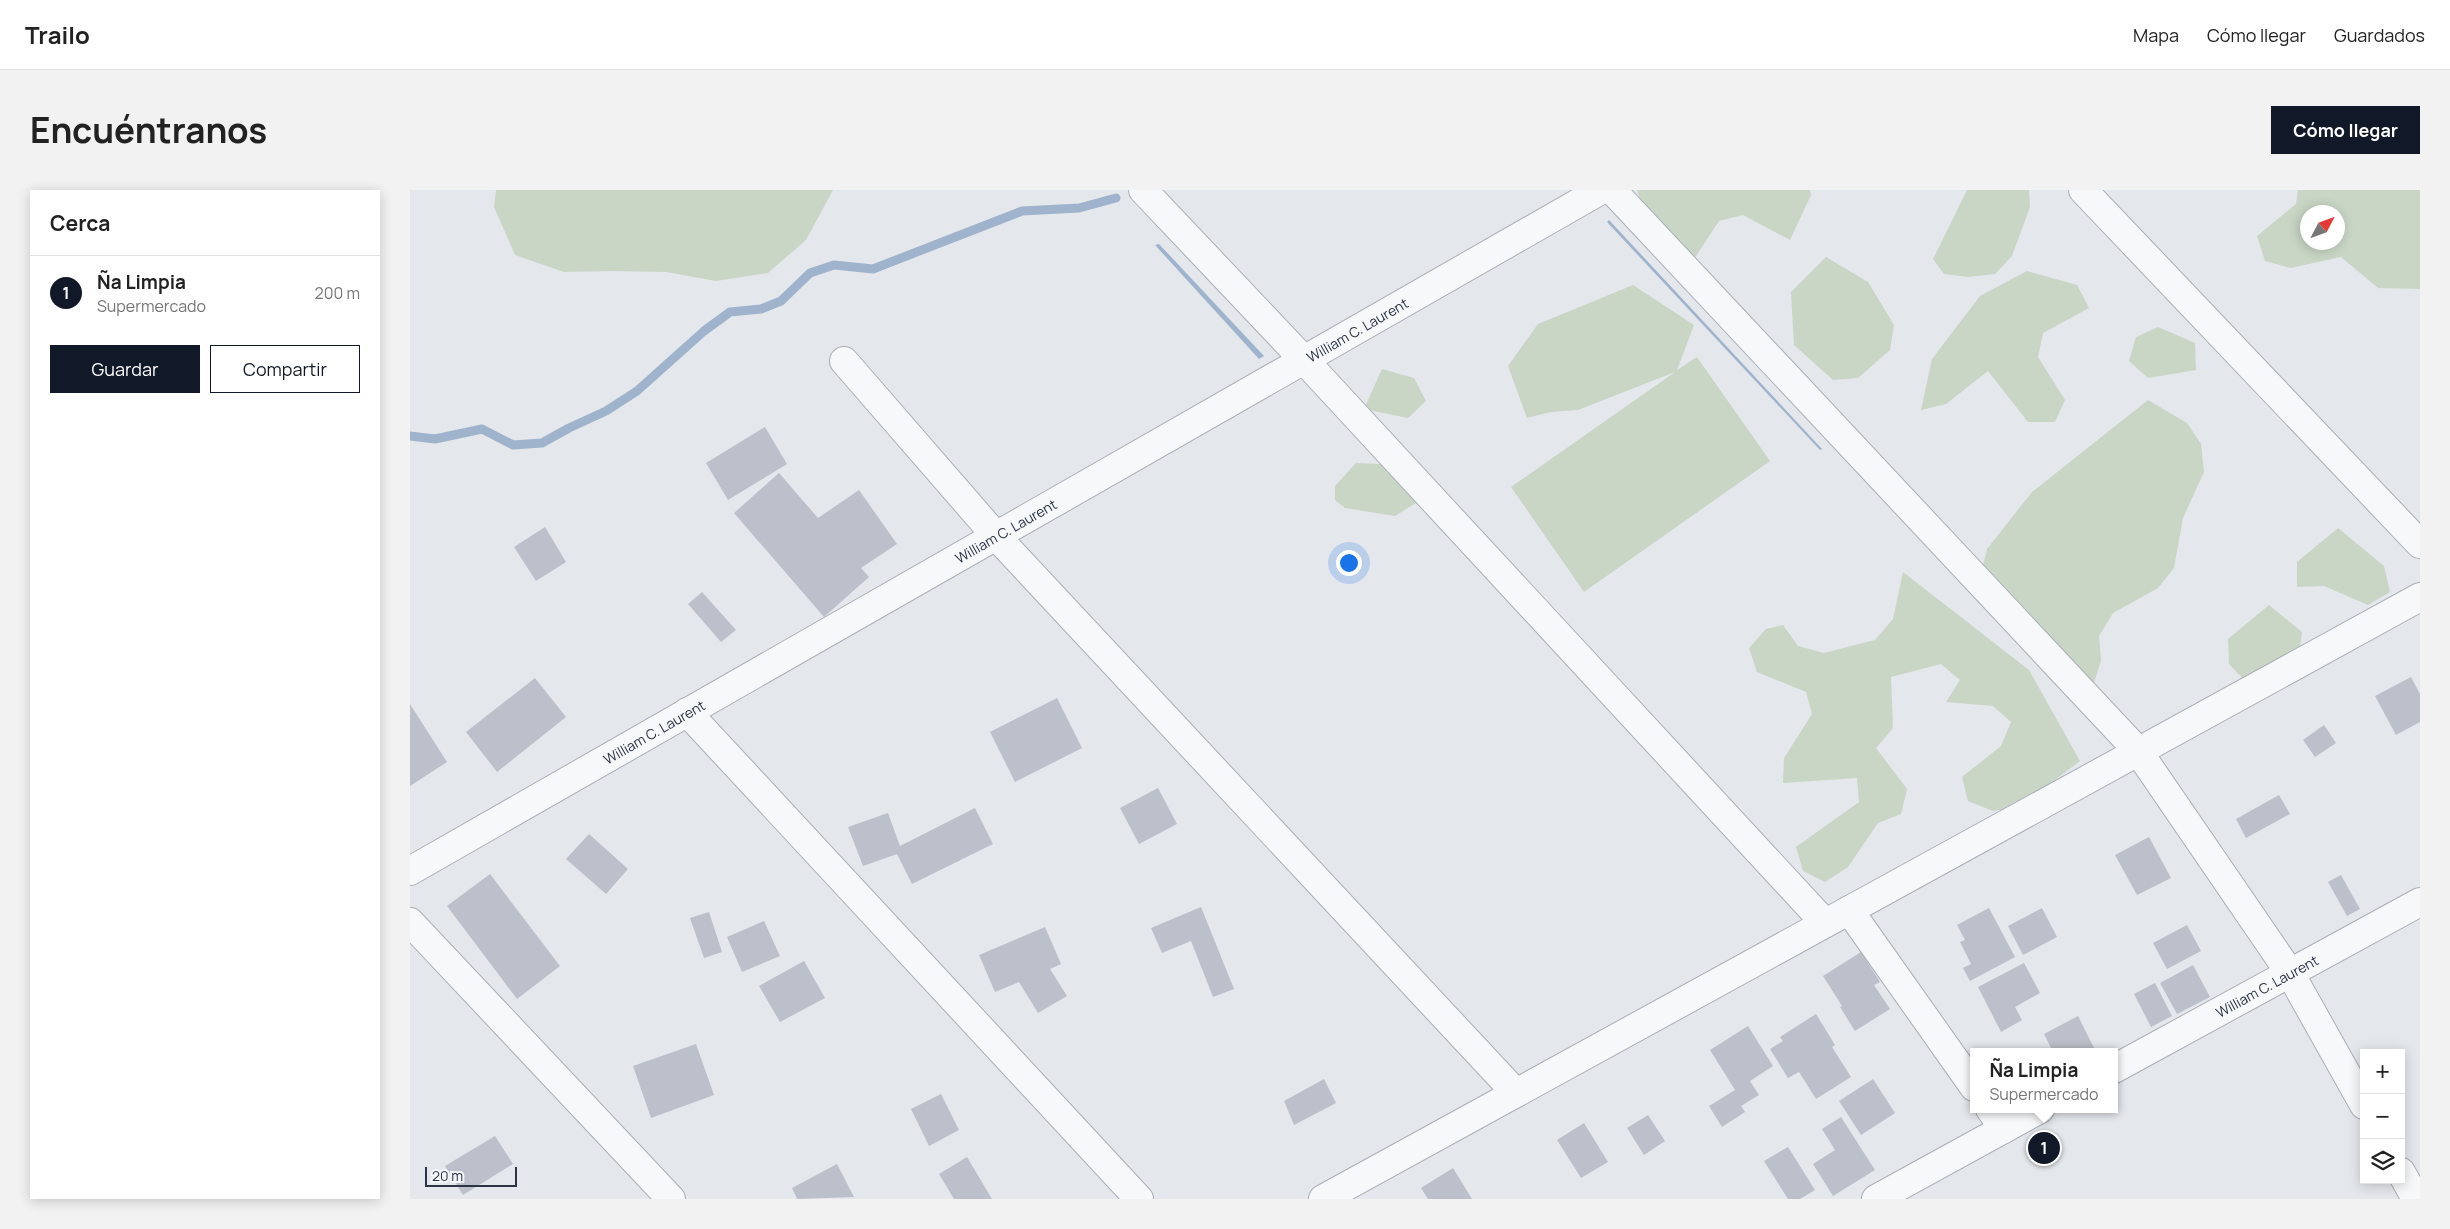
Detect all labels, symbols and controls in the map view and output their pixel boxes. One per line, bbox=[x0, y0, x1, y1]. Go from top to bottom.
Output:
text: Trailo bbox=[25, 18, 90, 51]
text: Mapa bbox=[2133, 23, 2179, 47]
text: Cómo llegar bbox=[2207, 23, 2306, 47]
text: Guardados bbox=[2334, 23, 2425, 47]
text: Encuéntranos bbox=[30, 106, 267, 154]
button: Cómo llegar bbox=[2271, 106, 2420, 154]
north arrow bbox=[2300, 205, 2345, 250]
text: Cerca bbox=[50, 209, 110, 237]
text: Ña Limpia bbox=[97, 269, 186, 295]
text: 1 bbox=[62, 282, 70, 304]
text: 200 m bbox=[315, 282, 360, 304]
street label: William C. Laurent bbox=[1303, 293, 1412, 366]
text: Supermercado bbox=[97, 295, 206, 317]
button: Guardar bbox=[50, 345, 200, 393]
button: Compartir bbox=[210, 345, 360, 393]
street label: William C. Laurent bbox=[951, 494, 1060, 567]
your location bbox=[1336, 550, 1362, 576]
street label: William C. Laurent bbox=[600, 695, 709, 768]
street label: William C. Laurent bbox=[2212, 950, 2322, 1021]
popup bbox=[1970, 1048, 2118, 1113]
map controls bbox=[2360, 1049, 2405, 1184]
button: + bbox=[2360, 1049, 2405, 1094]
text: Ña Limpia bbox=[1989, 1057, 2078, 1083]
text: Supermercado bbox=[1989, 1083, 2099, 1105]
button: − bbox=[2360, 1094, 2405, 1139]
pin: 1 bbox=[2028, 1129, 2060, 1167]
button: layers bbox=[2360, 1139, 2405, 1184]
scale bar bbox=[425, 1164, 518, 1187]
text: 20 m bbox=[432, 1166, 463, 1185]

